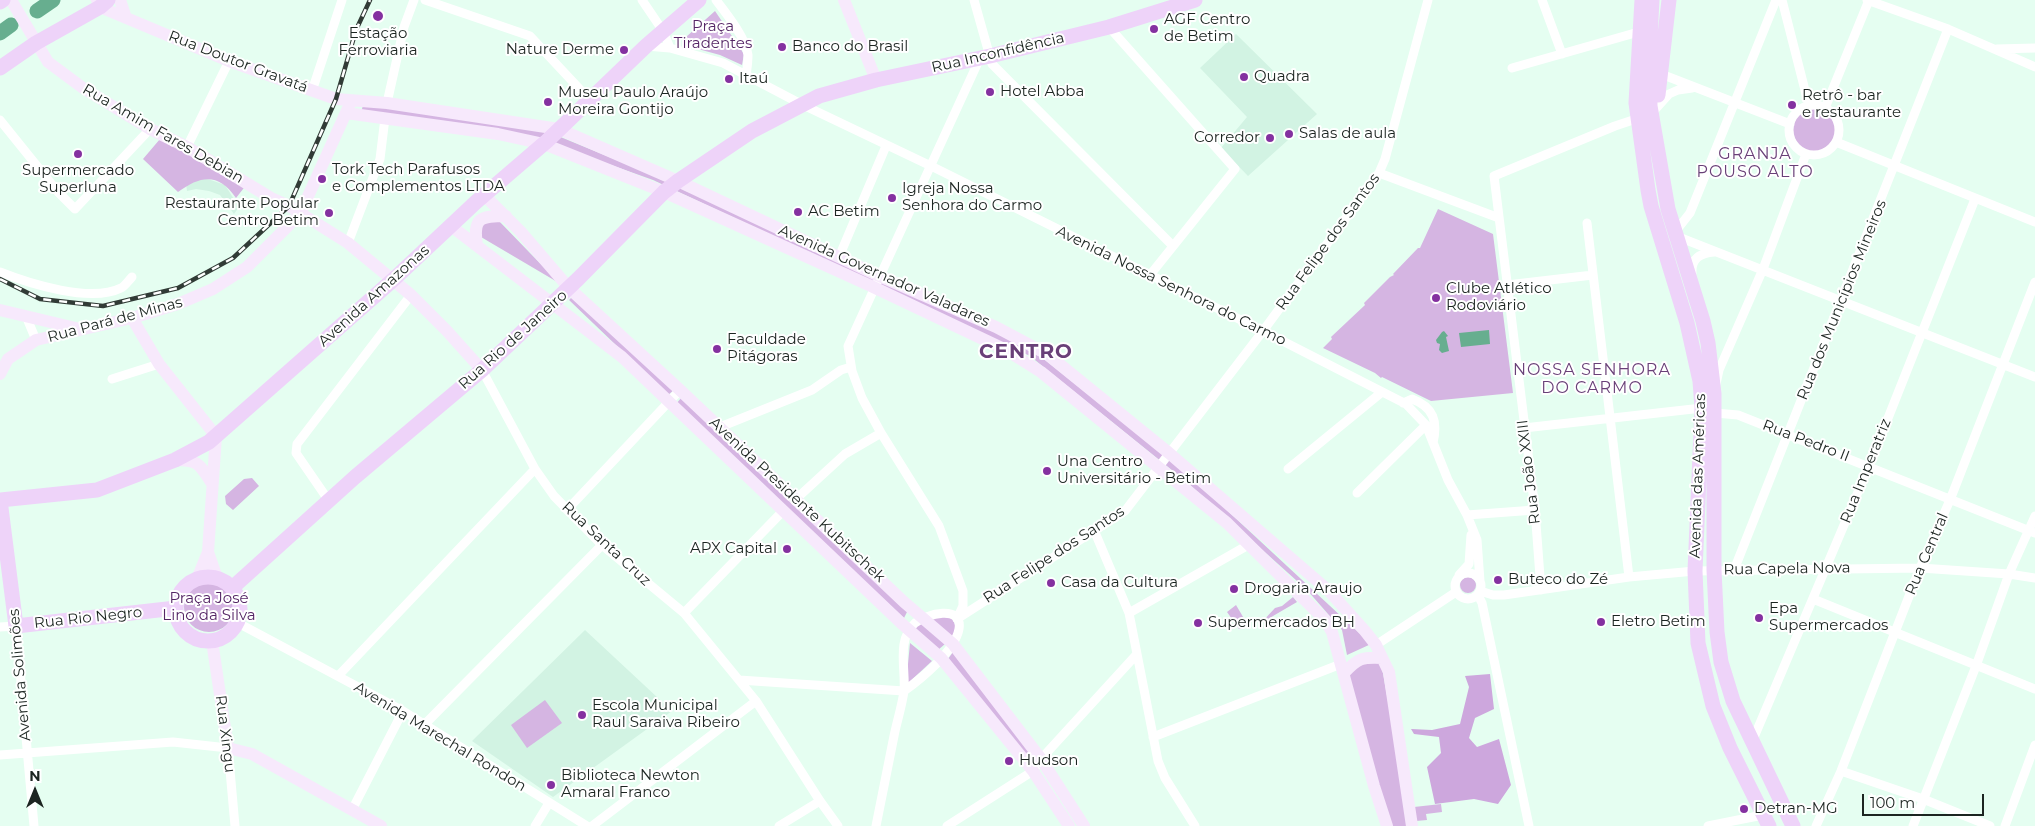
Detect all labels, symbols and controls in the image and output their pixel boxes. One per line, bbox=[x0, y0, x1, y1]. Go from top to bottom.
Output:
marker: Estação Ferroviaria bbox=[371, 9, 385, 23]
place label: AGF Centro de Betim bbox=[1164, 11, 1250, 46]
park label: Praça Tiradentes bbox=[674, 18, 752, 53]
marker: AGF Centro de Betim bbox=[1148, 23, 1160, 35]
place label: Estação Ferroviaria bbox=[339, 25, 417, 60]
street label: Rua Doutor Gravatá bbox=[166, 27, 310, 97]
street label: Rua Inconfidência bbox=[930, 29, 1066, 77]
place label: Banco do Brasil bbox=[792, 38, 908, 56]
place label: Nature Derme bbox=[506, 41, 614, 59]
marker: Banco do Brasil bbox=[776, 41, 788, 53]
marker: Nature Derme bbox=[618, 44, 630, 56]
place label: Quadra bbox=[1254, 68, 1310, 86]
place label: Itaú bbox=[739, 70, 768, 88]
marker: Quadra bbox=[1238, 71, 1250, 83]
marker: Itaú bbox=[723, 73, 735, 85]
street label: Rua Amim Fares Debian bbox=[79, 80, 247, 188]
place label: Hotel Abba bbox=[1000, 83, 1084, 101]
place label: Museu Paulo Araújo Moreira Gontijo bbox=[558, 84, 708, 119]
marker: Hotel Abba bbox=[984, 86, 996, 98]
place label: Retrô - bar e restaurante bbox=[1802, 87, 1901, 122]
marker: Museu Paulo Araújo Moreira Gontijo bbox=[542, 96, 554, 108]
marker: Retrô - bar e restaurante bbox=[1786, 99, 1798, 111]
place label: Salas de aula bbox=[1299, 125, 1396, 143]
marker: Salas de aula bbox=[1283, 128, 1295, 140]
place label: Corredor bbox=[1194, 129, 1260, 147]
marker: Corredor bbox=[1264, 132, 1276, 144]
district label: GRANJA POUSO ALTO bbox=[1695, 144, 1815, 182]
marker: Supermercado Superluna bbox=[72, 148, 84, 160]
place label: Tork Tech Parafusos e Complementos LTDA bbox=[332, 161, 505, 196]
place label: Supermercado Superluna bbox=[22, 162, 134, 197]
street label: Rua Felipe dos Santos bbox=[1272, 170, 1384, 314]
marker: Tork Tech Parafusos e Complementos LTDA bbox=[316, 173, 328, 185]
place label: Igreja Nossa Senhora do Carmo bbox=[902, 180, 1042, 215]
marker: Igreja Nossa Senhora do Carmo bbox=[886, 192, 898, 204]
place label: Restaurante Popular Centro Betim bbox=[165, 195, 319, 230]
street label: Rua dos Municípios Mineiros bbox=[1793, 197, 1891, 403]
place label: AC Betim bbox=[808, 203, 880, 221]
marker: AC Betim bbox=[792, 206, 804, 218]
marker: Restaurante Popular Centro Betim bbox=[323, 207, 335, 219]
street label: Avenida Governador Valadares bbox=[776, 221, 992, 331]
street label: Avenida Nossa Senhora do Carmo bbox=[1053, 222, 1289, 350]
street label: Avenida Amazonas bbox=[315, 241, 433, 351]
place label: Clube Atlético Rodoviário bbox=[1446, 280, 1552, 315]
street label: Rua Rio de Janeiro bbox=[455, 287, 571, 393]
marker: Clube Atlético Rodoviário bbox=[1430, 292, 1442, 304]
street label: Rua Pará de Minas bbox=[45, 293, 185, 347]
place label: Faculdade Pitágoras bbox=[727, 331, 806, 366]
district label: CENTRO bbox=[978, 340, 1074, 364]
marker: Faculdade Pitágoras bbox=[711, 343, 723, 355]
district label: NOSSA SENHORA DO CARMO bbox=[1511, 360, 1673, 398]
street label: Avenida das Américas bbox=[1686, 393, 1710, 559]
street label: Avenida Presidente Kubitschek bbox=[705, 414, 889, 586]
street label: Rua Pedro II bbox=[1760, 416, 1852, 466]
street label: Rua Imperatriz bbox=[1837, 416, 1895, 526]
street label: Rua João XXIII bbox=[1514, 419, 1544, 525]
place label: Una Centro Universitário - Betim bbox=[1057, 453, 1211, 488]
marker: Una Centro Universitário - Betim bbox=[1041, 465, 1053, 477]
street label: Rua Santa Cruz bbox=[558, 498, 654, 590]
street label: Rua Felipe dos Santos bbox=[980, 503, 1128, 607]
street label: Rua Central bbox=[1902, 510, 1952, 598]
place label: APX Capital bbox=[690, 540, 777, 558]
marker: APX Capital bbox=[781, 543, 793, 555]
street label: Rua Capela Nova bbox=[1723, 559, 1851, 579]
place label: Buteco do Zé bbox=[1508, 571, 1608, 589]
place label: Casa da Cultura bbox=[1061, 574, 1178, 592]
marker: Buteco do Zé bbox=[1492, 574, 1504, 586]
marker: Casa da Cultura bbox=[1045, 577, 1057, 589]
place label: Drogaria Araujo bbox=[1244, 580, 1362, 598]
marker: Drogaria Araujo bbox=[1228, 583, 1240, 595]
park label: Praça José Lino da Silva bbox=[162, 590, 256, 625]
place label: Epa Supermercados bbox=[1769, 600, 1888, 635]
street label: Rua Rio Negro bbox=[33, 603, 143, 633]
street label: Avenida Solimões bbox=[5, 608, 35, 742]
marker: Epa Supermercados bbox=[1753, 612, 1765, 624]
place label: Eletro Betim bbox=[1611, 613, 1706, 631]
place label: Supermercados BH bbox=[1208, 614, 1355, 632]
marker: Eletro Betim bbox=[1595, 616, 1607, 628]
marker: Supermercados BH bbox=[1192, 617, 1204, 629]
street label: Avenida Marechal Rondon bbox=[351, 678, 529, 796]
street label: Rua Xingu bbox=[211, 694, 239, 774]
place label: Escola Municipal Raul Saraiva Ribeiro bbox=[592, 697, 740, 732]
marker: Escola Municipal Raul Saraiva Ribeiro bbox=[576, 709, 588, 721]
place label: Hudson bbox=[1019, 752, 1078, 770]
marker: Hudson bbox=[1003, 755, 1015, 767]
north arrow bbox=[10, 766, 60, 816]
text: N bbox=[29, 767, 41, 785]
place label: Biblioteca Newton Amaral Franco bbox=[561, 767, 700, 802]
marker: Biblioteca Newton Amaral Franco bbox=[545, 779, 557, 791]
scale bar bbox=[1865, 784, 1988, 816]
text: 100 m bbox=[1870, 793, 1915, 812]
place label: Detran-MG bbox=[1754, 800, 1838, 818]
marker: Detran-MG bbox=[1738, 803, 1750, 815]

